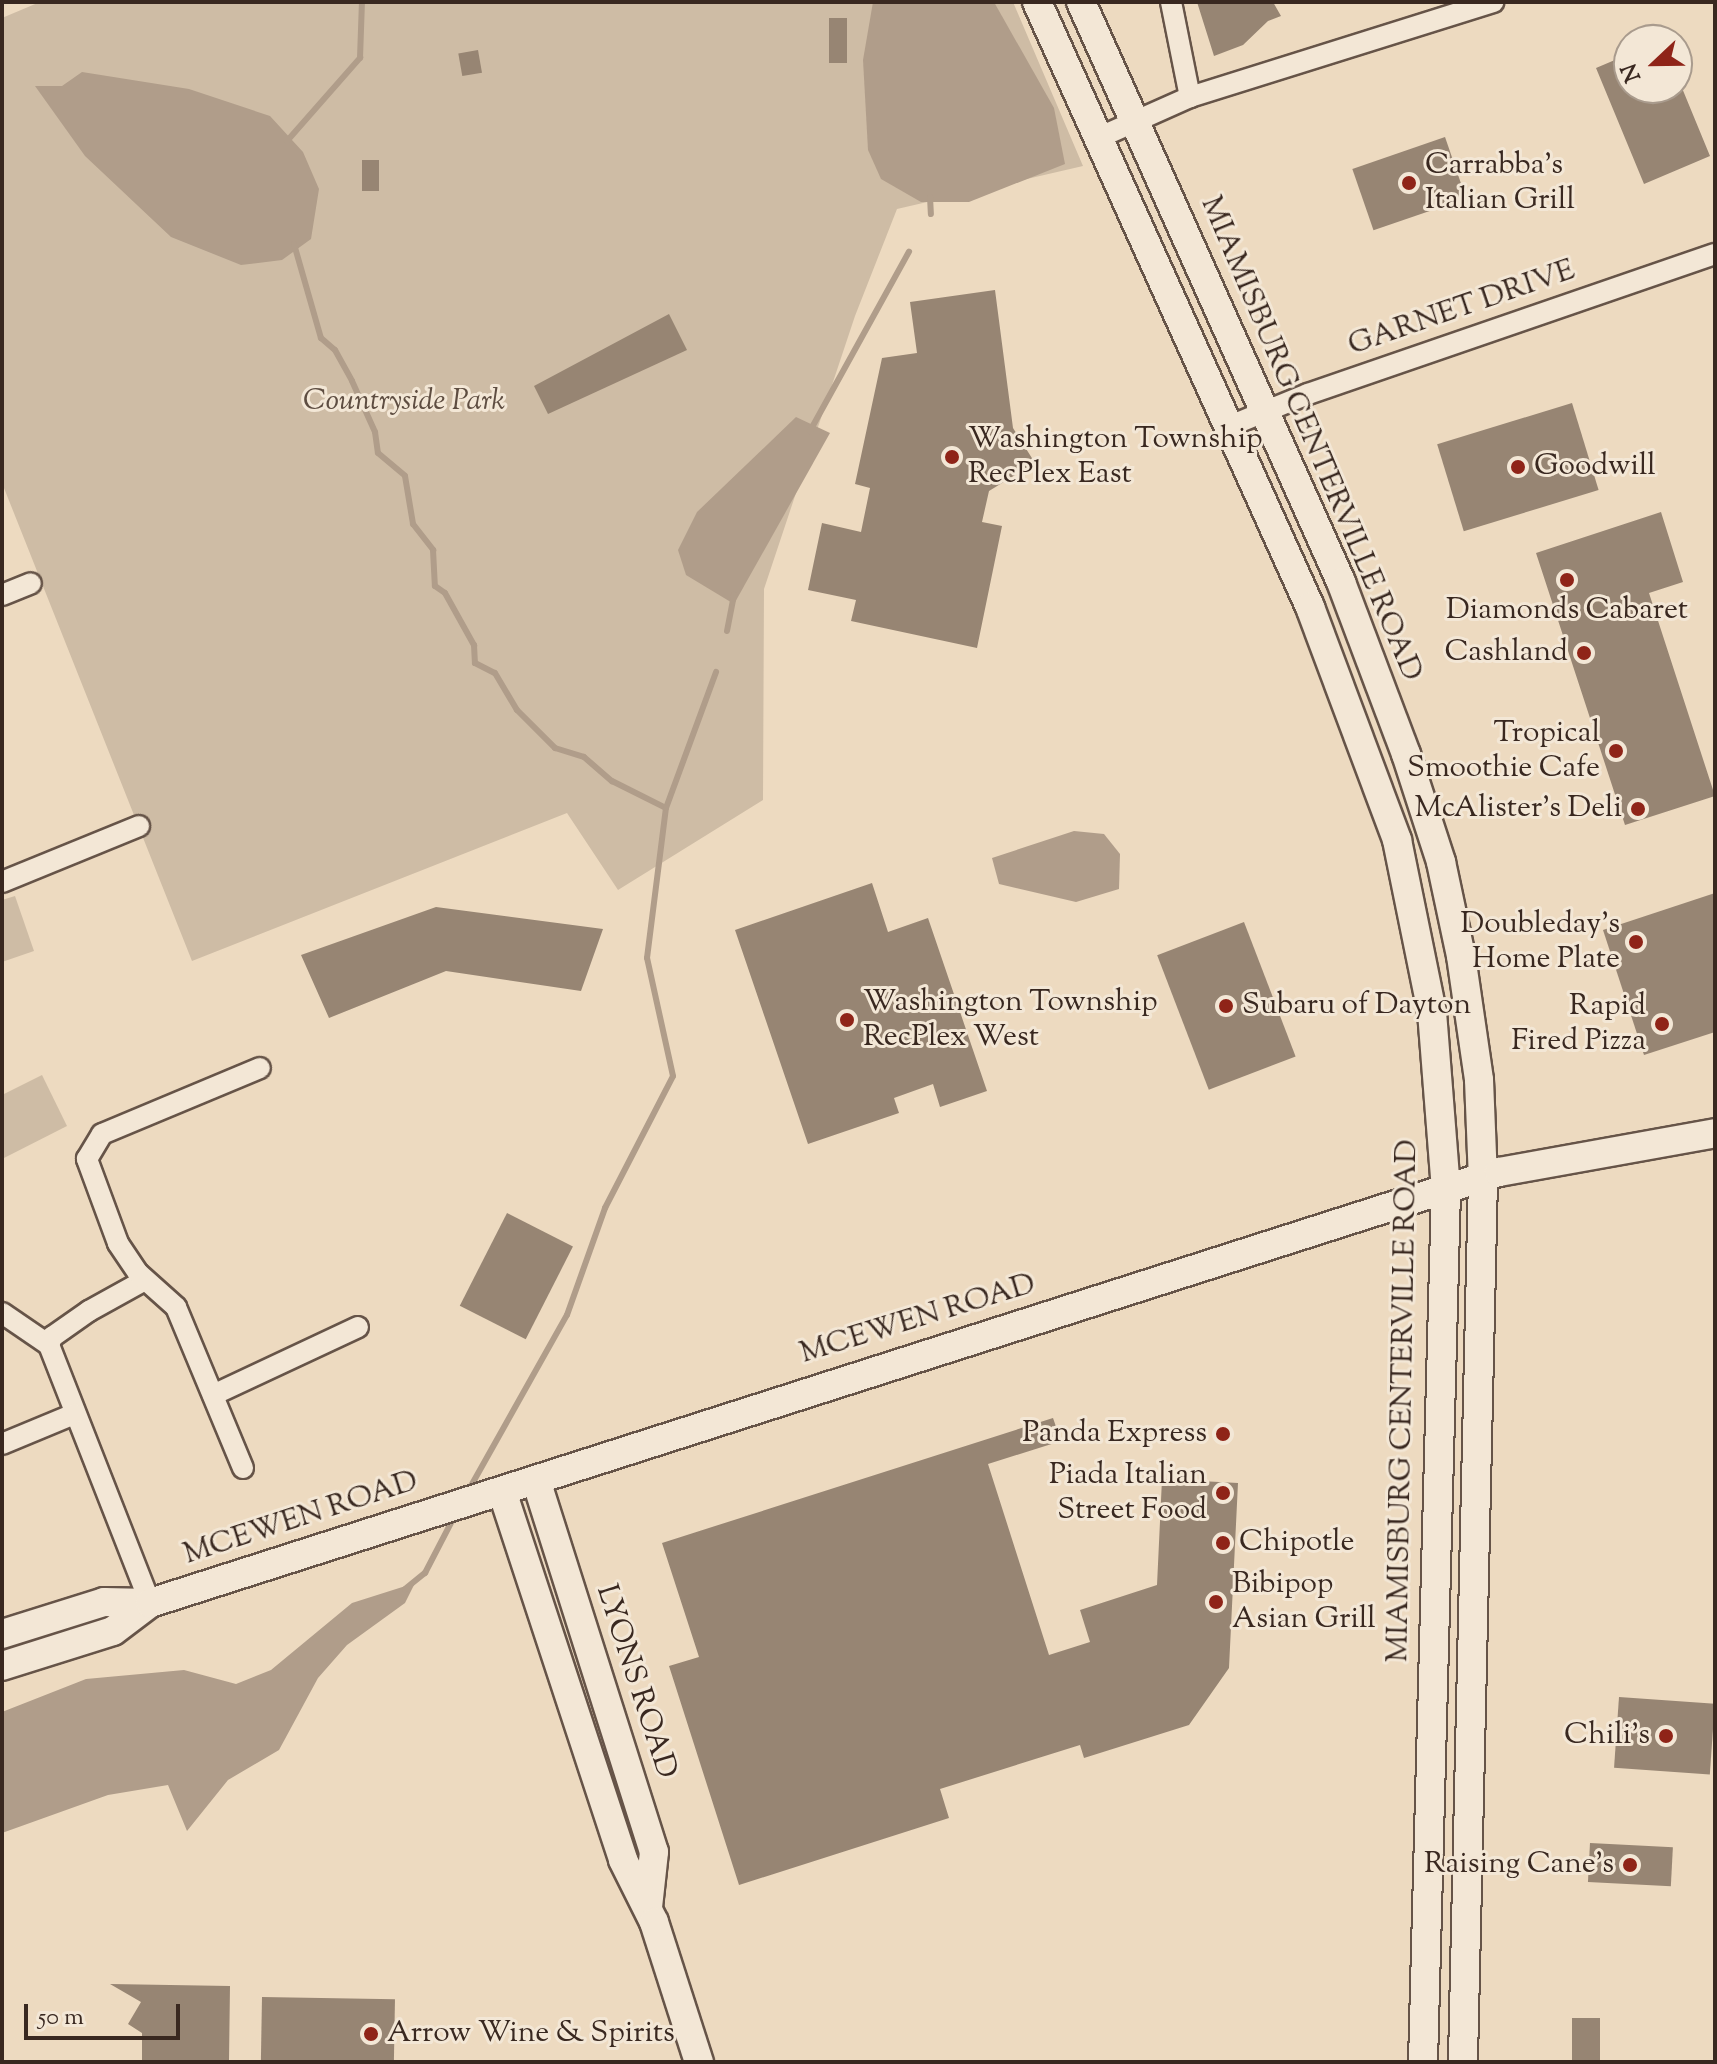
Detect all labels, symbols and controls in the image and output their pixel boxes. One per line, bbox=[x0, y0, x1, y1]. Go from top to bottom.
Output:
north arrow bbox=[1613, 24, 1693, 104]
text: N bbox=[1614, 58, 1651, 86]
place label: Carrabba's Italian Grill bbox=[1425, 148, 1575, 218]
marker: Carrabba's Italian Grill bbox=[1400, 174, 1418, 192]
street label: MIAMISBURG CENTERVILLE ROAD bbox=[1191, 191, 1429, 687]
street label: GARNET DRIVE bbox=[1344, 253, 1580, 365]
park label: Countryside Park bbox=[303, 384, 505, 420]
place label: Washington Township RecPlex East bbox=[968, 422, 1263, 492]
marker: Washington Township RecPlex East bbox=[943, 448, 961, 466]
place label: Goodwill bbox=[1534, 449, 1656, 485]
marker: Goodwill bbox=[1509, 458, 1527, 476]
marker: Diamonds Cabaret bbox=[1558, 571, 1576, 589]
place label: Diamonds Cabaret bbox=[1446, 593, 1688, 629]
place label: Cashland bbox=[1444, 635, 1568, 671]
marker: Cashland bbox=[1575, 644, 1593, 662]
place label: Tropical Smoothie Cafe bbox=[1407, 716, 1600, 786]
marker: Tropical Smoothie Cafe bbox=[1607, 742, 1625, 760]
place label: McAlister's Deli bbox=[1415, 791, 1622, 827]
marker: McAlister's Deli bbox=[1629, 800, 1647, 818]
place label: Doubleday's Home Plate bbox=[1460, 907, 1620, 978]
marker: Doubleday's Home Plate bbox=[1627, 933, 1645, 951]
place label: Washington Township RecPlex West bbox=[863, 985, 1158, 1056]
place label: Subaru of Dayton bbox=[1242, 988, 1471, 1024]
place label: Rapid Fired Pizza bbox=[1511, 989, 1646, 1060]
marker: Subaru of Dayton bbox=[1217, 997, 1235, 1015]
marker: Washington Township RecPlex West bbox=[838, 1011, 856, 1029]
marker: Rapid Fired Pizza bbox=[1653, 1015, 1671, 1033]
street label: MIAMISBURG CENTERVILLE ROAD bbox=[1381, 1139, 1427, 1663]
street label: MCEWEN ROAD bbox=[796, 1267, 1040, 1373]
place label: Panda Express bbox=[1022, 1416, 1207, 1452]
marker: Panda Express bbox=[1214, 1425, 1232, 1443]
place label: Piada Italian Street Food bbox=[1049, 1458, 1207, 1528]
street label: MCEWEN ROAD bbox=[179, 1464, 423, 1574]
marker: Piada Italian Street Food bbox=[1214, 1484, 1232, 1502]
place label: Chipotle bbox=[1239, 1525, 1354, 1561]
marker: Chipotle bbox=[1214, 1534, 1232, 1552]
place label: Bibipop Asian Grill bbox=[1232, 1567, 1376, 1638]
street label: LYONS ROAD bbox=[587, 1581, 683, 1783]
marker: Bibipop Asian Grill bbox=[1207, 1593, 1225, 1611]
place label: Chili's bbox=[1564, 1718, 1650, 1754]
marker: Chili's bbox=[1657, 1727, 1675, 1745]
place label: Raising Cane's bbox=[1424, 1847, 1614, 1883]
marker: Raising Cane's bbox=[1621, 1856, 1639, 1874]
scale bar bbox=[28, 1988, 184, 2038]
text: 50 m bbox=[38, 2001, 84, 2035]
place label: Arrow Wine & Spirits bbox=[387, 2016, 675, 2052]
marker: Arrow Wine & Spirits bbox=[362, 2025, 380, 2043]

